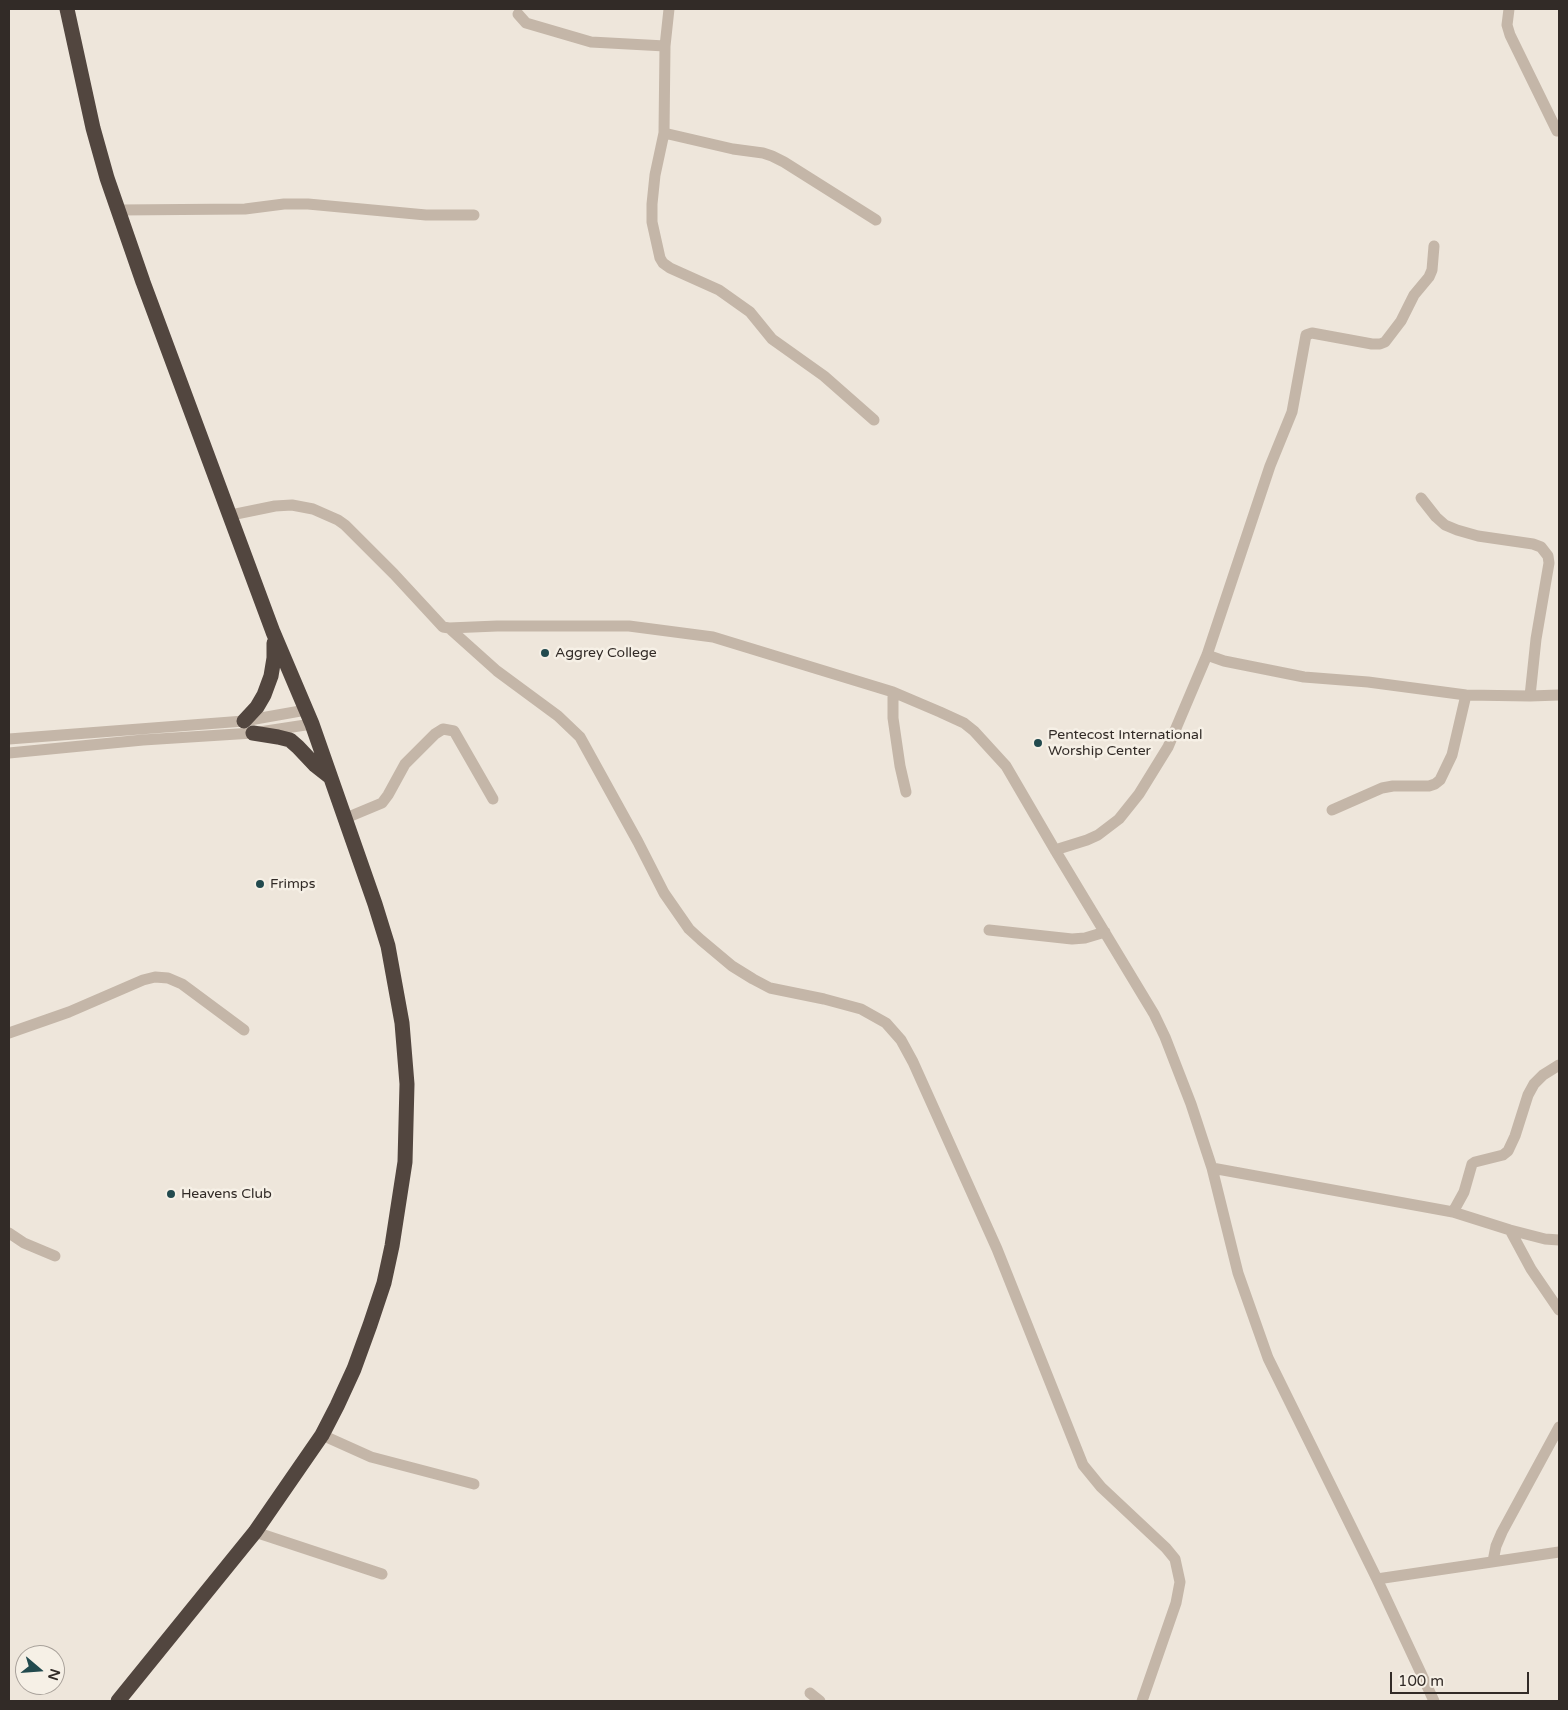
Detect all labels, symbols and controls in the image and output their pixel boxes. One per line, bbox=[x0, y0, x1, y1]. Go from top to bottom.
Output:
place label: Aggrey College bbox=[555, 645, 657, 661]
marker: Aggrey College bbox=[539, 647, 551, 659]
place label: Pentecost International Worship Center bbox=[1048, 727, 1202, 760]
marker: Pentecost International Worship Center bbox=[1032, 737, 1044, 749]
place label: Frimps bbox=[270, 876, 315, 892]
marker: Frimps bbox=[254, 878, 266, 890]
place label: Heavens Club bbox=[181, 1186, 272, 1202]
marker: Heavens Club bbox=[165, 1188, 177, 1200]
north arrow bbox=[15, 1645, 65, 1695]
scale bar bbox=[1393, 1662, 1532, 1694]
text: N bbox=[44, 1667, 64, 1682]
text: 100 m bbox=[1398, 1672, 1444, 1690]

